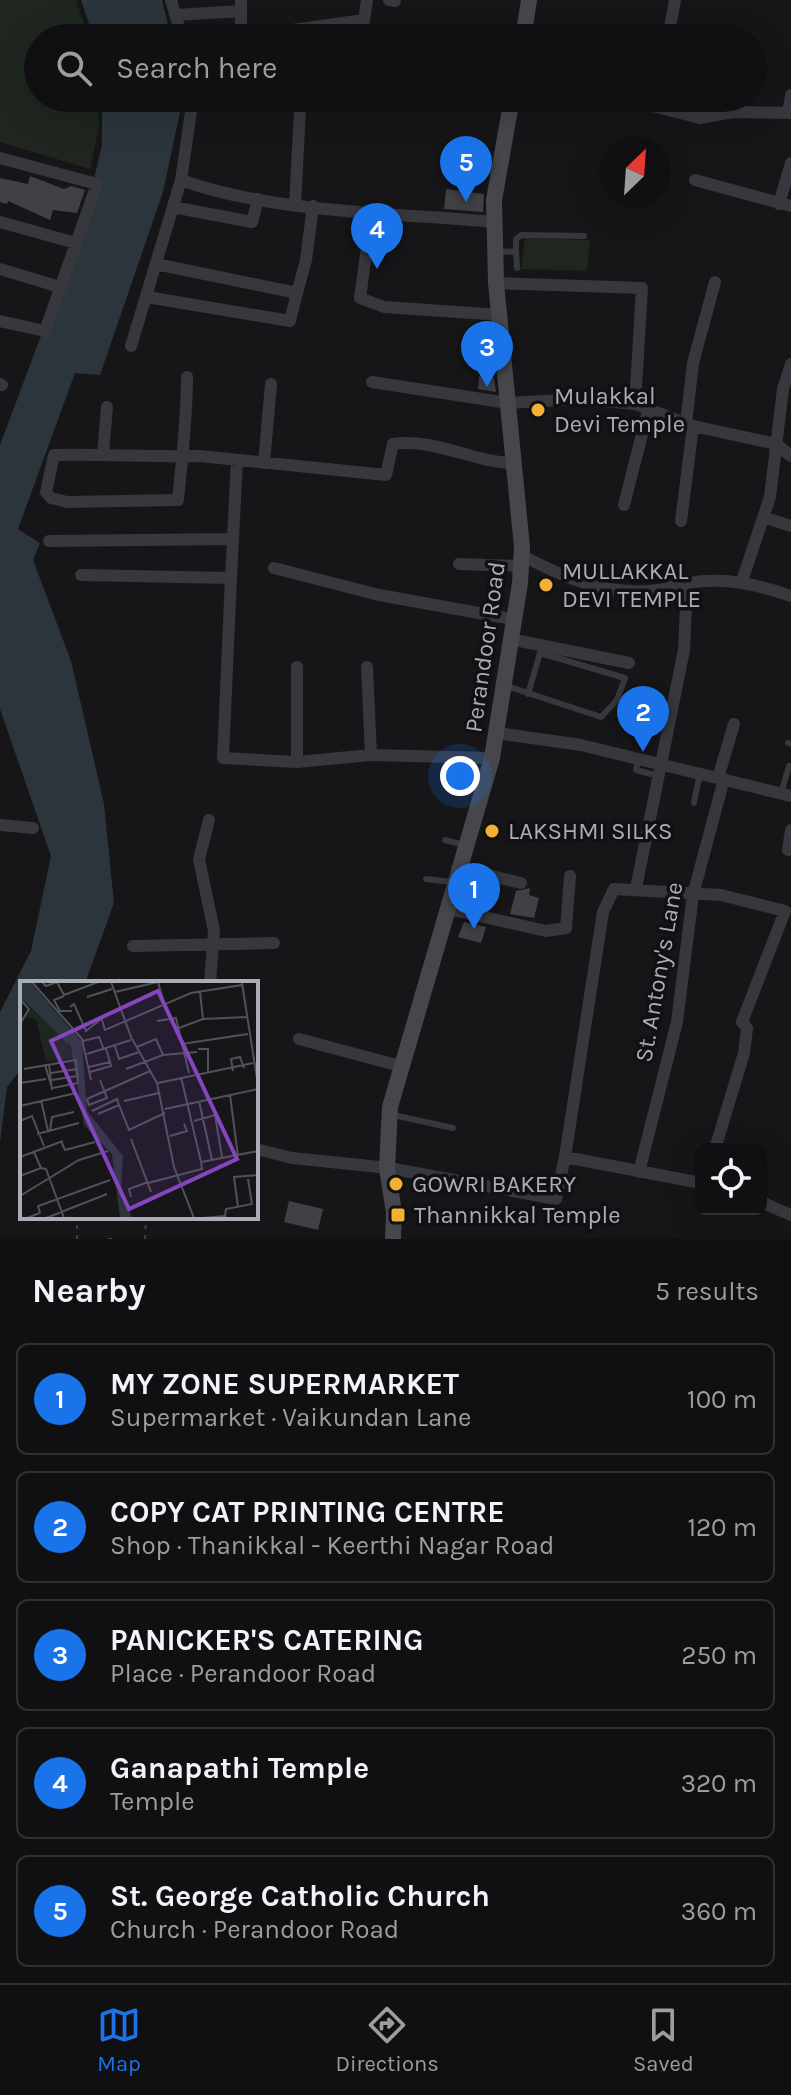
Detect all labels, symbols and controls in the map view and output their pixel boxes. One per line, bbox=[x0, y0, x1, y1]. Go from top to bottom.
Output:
search box bbox=[24, 24, 767, 112]
icon: search bbox=[52, 46, 96, 90]
text: Search here bbox=[116, 50, 277, 86]
pin: 5 bbox=[440, 136, 492, 202]
north arrow bbox=[599, 136, 671, 208]
pin: 4 bbox=[351, 203, 403, 269]
pin: 3 bbox=[461, 321, 513, 387]
place label: Mulakkal Devi Temple bbox=[554, 382, 685, 438]
marker: Mulakkal Devi Temple bbox=[529, 401, 547, 419]
place label: MULLAKKAL DEVI TEMPLE bbox=[562, 557, 701, 613]
street label: Perandoor Road bbox=[459, 560, 511, 734]
marker: MULLAKKAL DEVI TEMPLE bbox=[537, 576, 555, 594]
pin: 2 bbox=[617, 686, 669, 752]
your location bbox=[440, 756, 480, 796]
place label: LAKSHMI SILKS bbox=[508, 817, 672, 845]
marker: LAKSHMI SILKS bbox=[483, 822, 501, 840]
pin: 1 bbox=[448, 863, 500, 929]
street label: St. Antony's Lane bbox=[629, 880, 689, 1064]
inset map bbox=[20, 981, 258, 1219]
map controls bbox=[695, 1143, 767, 1215]
button: locate bbox=[695, 1143, 767, 1215]
place label: GOWRI BAKERY bbox=[412, 1170, 576, 1198]
marker: GOWRI BAKERY bbox=[387, 1175, 405, 1193]
place label: Thannikkal Temple bbox=[414, 1201, 621, 1229]
marker: Thannikkal Temple bbox=[389, 1206, 407, 1224]
text: Nearby bbox=[32, 1271, 146, 1311]
text: 5 results bbox=[655, 1276, 759, 1307]
text: MY ZONE SUPERMARKET bbox=[110, 1366, 459, 1402]
text: 1 bbox=[55, 1384, 65, 1415]
text: 100 m bbox=[687, 1384, 757, 1415]
text: Supermarket · Vaikundan Lane bbox=[110, 1402, 471, 1433]
text: COPY CAT PRINTING CENTRE bbox=[110, 1494, 505, 1530]
text: 2 bbox=[52, 1512, 68, 1543]
text: 120 m bbox=[687, 1512, 757, 1543]
text: Shop · Thanikkal - Keerthi Nagar Road bbox=[110, 1530, 554, 1561]
text: PANICKER'S CATERING bbox=[110, 1622, 423, 1658]
text: 3 bbox=[52, 1640, 68, 1671]
text: 250 m bbox=[681, 1640, 757, 1671]
text: Place · Perandoor Road bbox=[110, 1658, 376, 1689]
text: Ganapathi Temple bbox=[110, 1750, 369, 1786]
text: 4 bbox=[52, 1768, 68, 1799]
text: 320 m bbox=[681, 1768, 757, 1799]
text: Temple bbox=[110, 1786, 195, 1817]
text: St. George Catholic Church bbox=[110, 1878, 490, 1914]
text: 5 bbox=[52, 1896, 68, 1927]
text: 360 m bbox=[681, 1896, 757, 1927]
text: Church · Perandoor Road bbox=[110, 1914, 399, 1945]
tab: Map bbox=[97, 2003, 141, 2077]
tab: Directions bbox=[335, 2003, 439, 2077]
tab: Saved bbox=[633, 2003, 694, 2077]

